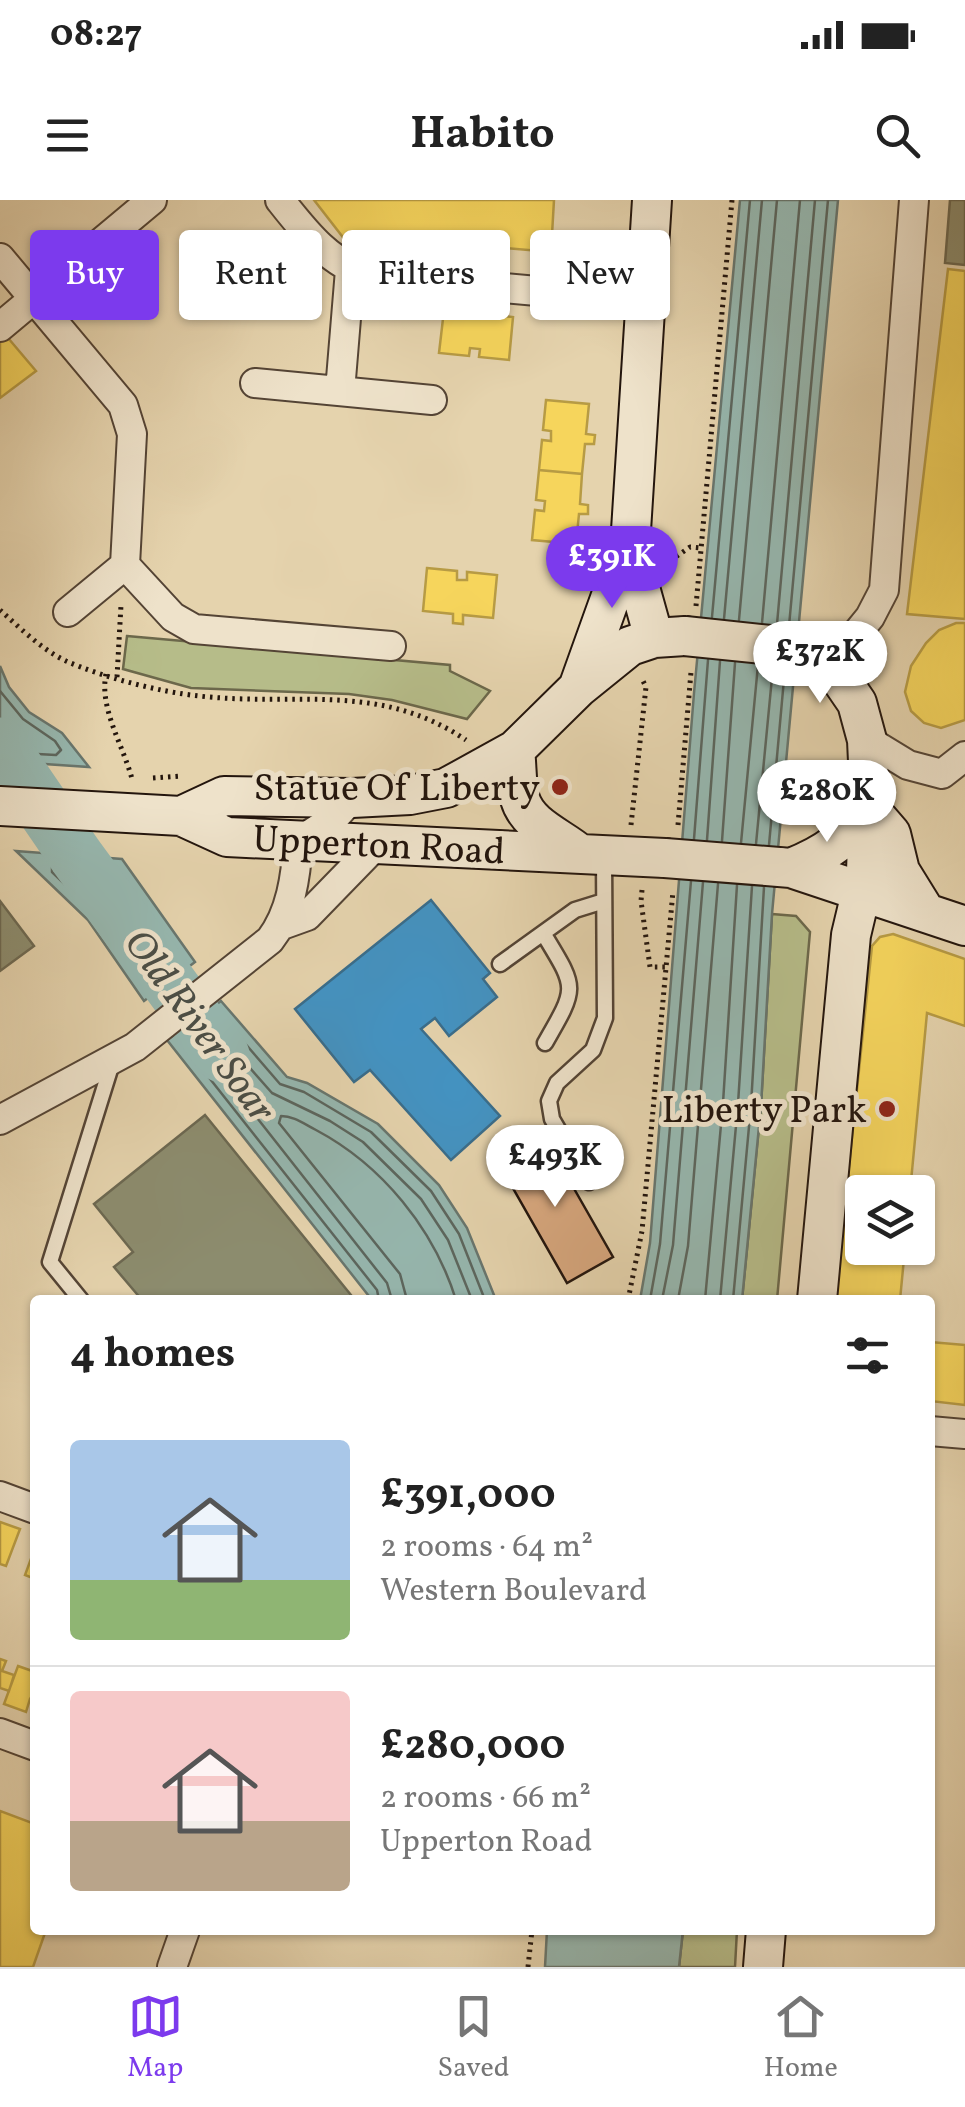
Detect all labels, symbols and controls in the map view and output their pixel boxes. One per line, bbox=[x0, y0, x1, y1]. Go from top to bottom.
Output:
text: 08:27 bbox=[50, 9, 142, 62]
text: Habito bbox=[410, 104, 555, 167]
icon: menu bbox=[40, 108, 95, 163]
icon: search bbox=[870, 108, 925, 163]
chip: Buy bbox=[30, 230, 159, 320]
chip: Rent bbox=[179, 230, 322, 320]
chip: Filters bbox=[342, 230, 510, 320]
chip: New bbox=[530, 230, 670, 320]
pin: £391K bbox=[542, 526, 682, 611]
text: £391K bbox=[568, 536, 656, 580]
pin: £372K bbox=[750, 621, 890, 706]
text: £372K bbox=[775, 631, 865, 675]
pin: £280K bbox=[757, 760, 897, 845]
place label: Statue Of Liberty bbox=[253, 764, 540, 817]
text: £280K bbox=[779, 770, 875, 814]
marker: Statue Of Liberty bbox=[549, 776, 571, 798]
street label: Upperton Road bbox=[251, 814, 506, 881]
water label: Old River Soar bbox=[108, 919, 288, 1136]
place label: Liberty Park bbox=[662, 1086, 867, 1139]
marker: Liberty Park bbox=[876, 1098, 898, 1120]
pin: £493K bbox=[485, 1125, 625, 1210]
text: £493K bbox=[508, 1135, 602, 1179]
map controls bbox=[845, 1175, 935, 1265]
button: layers bbox=[845, 1175, 935, 1265]
text: 4 homes bbox=[70, 1326, 235, 1385]
icon: filters bbox=[840, 1328, 895, 1383]
text: £391,000 bbox=[380, 1467, 556, 1526]
icon: home bbox=[150, 1480, 270, 1600]
text: 2 rooms · 64 m² bbox=[380, 1526, 593, 1570]
text: Western Boulevard bbox=[380, 1570, 647, 1614]
text: £280,000 bbox=[380, 1718, 565, 1777]
icon: home bbox=[150, 1731, 270, 1851]
text: 2 rooms · 66 m² bbox=[380, 1777, 591, 1821]
text: Upperton Road bbox=[380, 1821, 593, 1865]
tab: Map bbox=[127, 1989, 183, 2088]
tab: Saved bbox=[437, 1989, 510, 2088]
tab: Home bbox=[764, 1989, 838, 2088]

